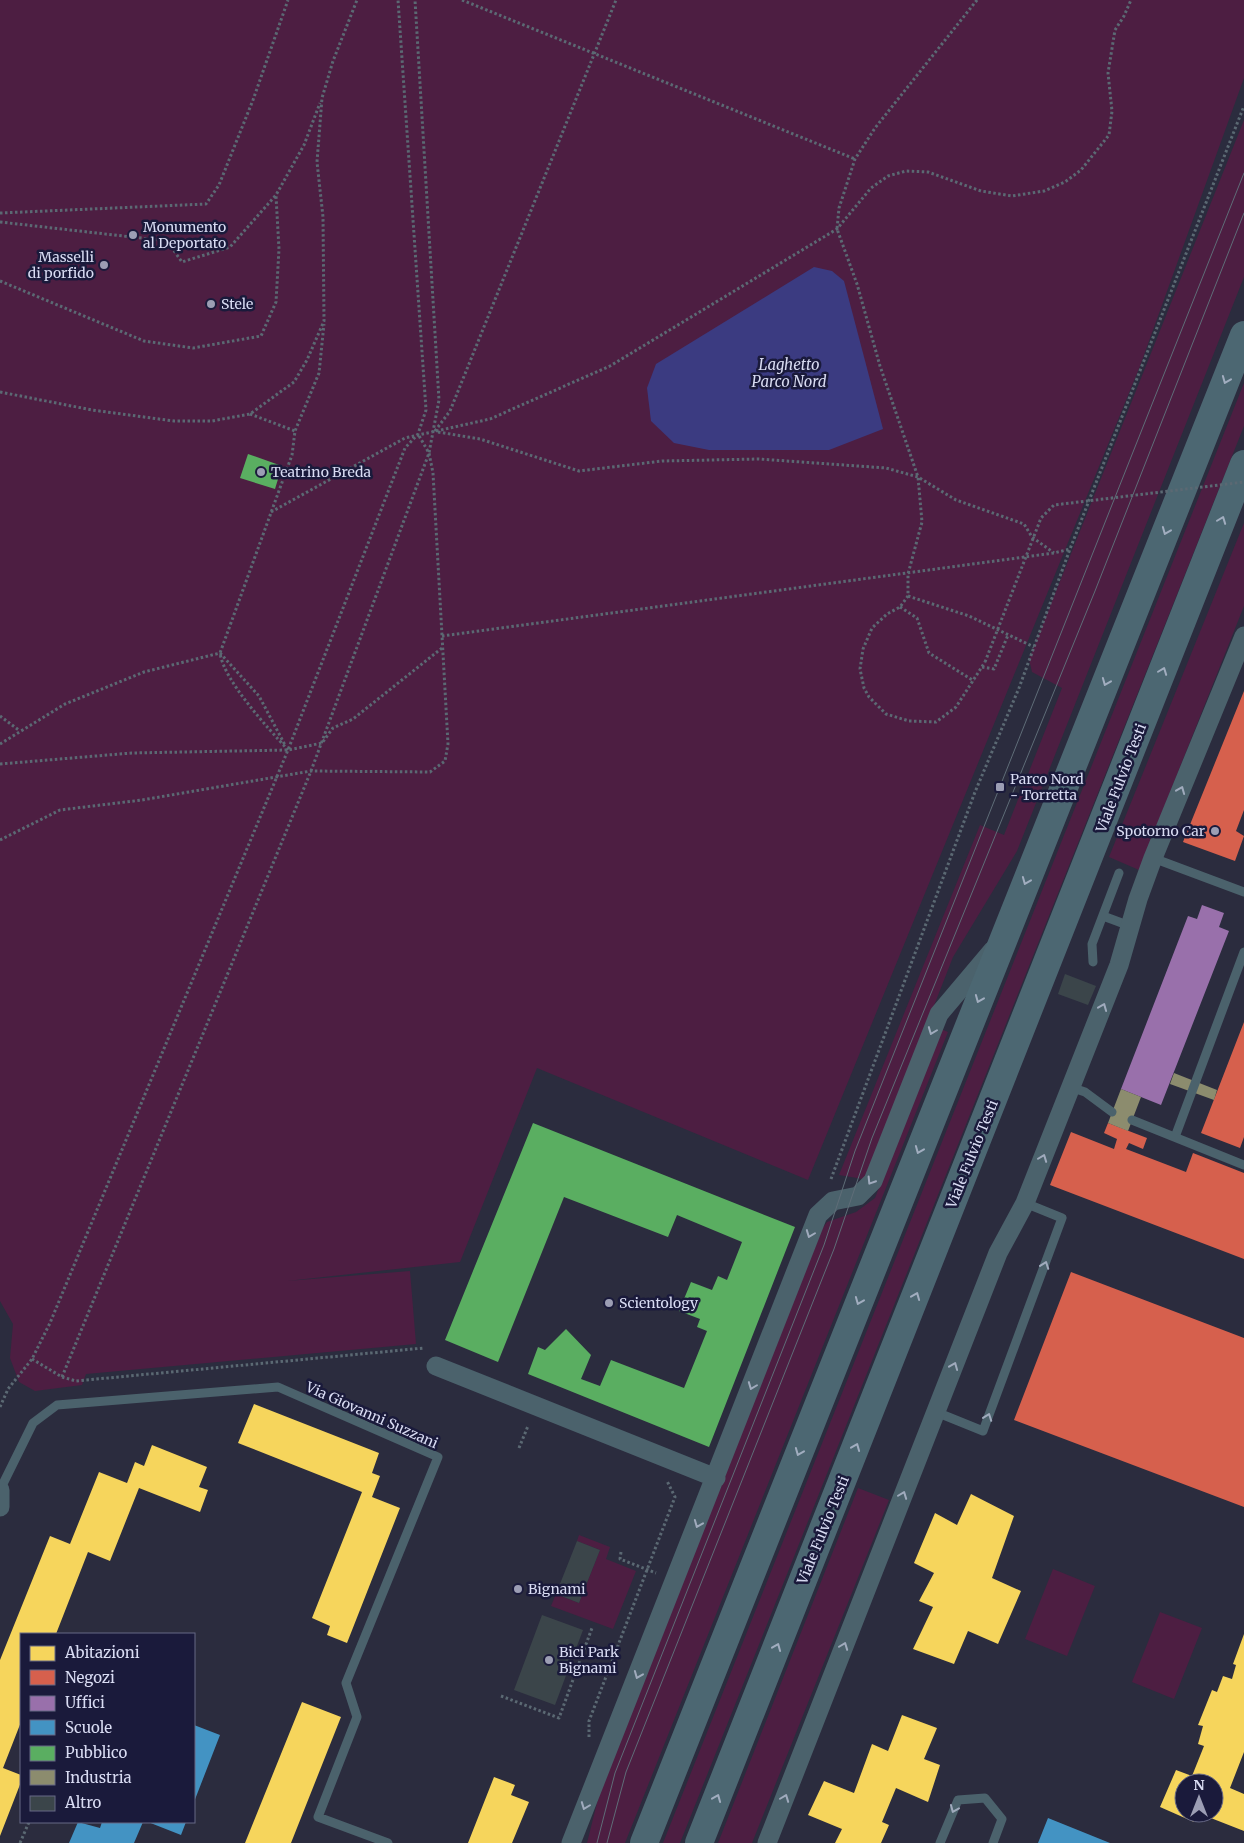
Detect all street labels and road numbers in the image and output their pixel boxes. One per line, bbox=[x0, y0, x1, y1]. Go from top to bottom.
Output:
street label: Viale Fulvio Testi bbox=[1092, 721, 1150, 836]
street label: Viale Fulvio Testi bbox=[942, 1097, 1002, 1212]
street label: Via Giovanni Suzzani bbox=[302, 1377, 441, 1452]
street label: Viale Fulvio Testi bbox=[793, 1473, 853, 1588]

